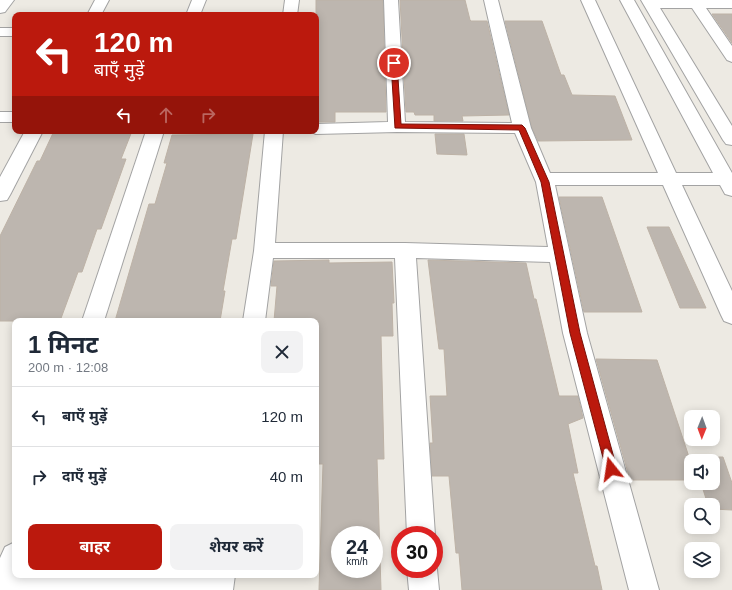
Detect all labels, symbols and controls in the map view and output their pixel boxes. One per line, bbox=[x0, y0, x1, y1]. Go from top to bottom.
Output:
text: 120 m bbox=[94, 27, 173, 58]
icon: left bbox=[28, 28, 80, 80]
pin bbox=[377, 46, 411, 80]
icon: arrive bbox=[383, 52, 405, 74]
text: बाएँ मुड़ें bbox=[94, 60, 144, 80]
icon: left bbox=[113, 104, 135, 126]
icon: ahead bbox=[155, 104, 177, 126]
icon: right bbox=[197, 104, 219, 126]
text: 1 मिनट bbox=[28, 331, 98, 358]
button: close bbox=[261, 331, 303, 373]
text: 200 m · 12:08 bbox=[28, 360, 108, 375]
icon: left bbox=[28, 406, 50, 428]
text: बाएँ मुड़ें bbox=[62, 407, 107, 424]
text: 120 m bbox=[261, 408, 303, 425]
north arrow bbox=[684, 410, 720, 446]
map controls bbox=[684, 410, 720, 578]
position arrow bbox=[590, 448, 632, 490]
button: sound bbox=[684, 454, 720, 490]
icon: right bbox=[28, 466, 50, 488]
text: दाएँ मुड़ें bbox=[62, 467, 106, 484]
text: 40 m bbox=[270, 468, 303, 485]
button: search bbox=[684, 498, 720, 534]
button: बाहर bbox=[28, 524, 162, 570]
button: शेयर करें bbox=[170, 524, 303, 570]
speed limit sign: 30 bbox=[391, 526, 443, 578]
text: 24 bbox=[346, 536, 368, 558]
button: layers bbox=[684, 542, 720, 578]
text: km/h bbox=[346, 556, 368, 567]

